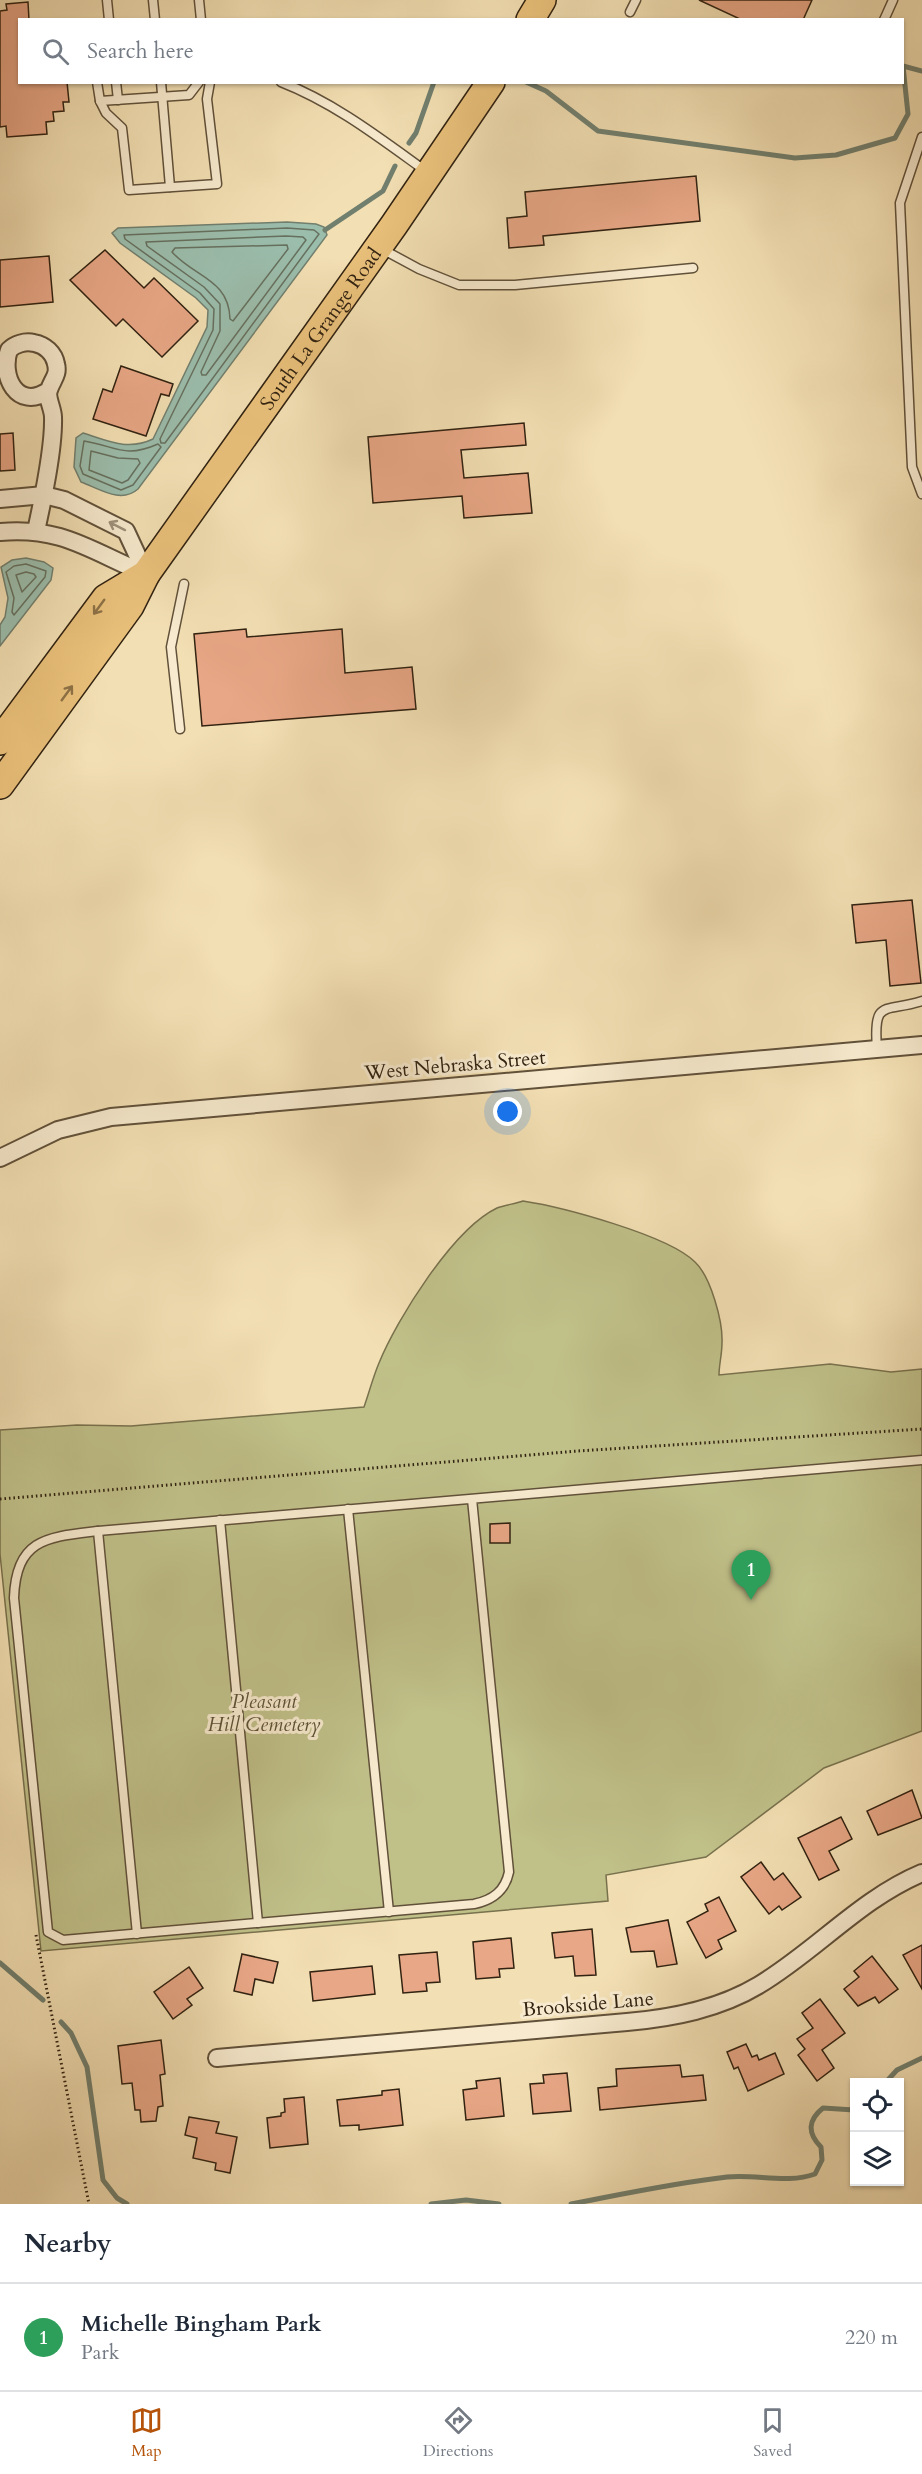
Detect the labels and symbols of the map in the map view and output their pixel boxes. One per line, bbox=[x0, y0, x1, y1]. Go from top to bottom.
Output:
street label: South La Grange Road bbox=[253, 242, 388, 415]
one-way arrow bbox=[108, 520, 126, 532]
one-way arrow bbox=[93, 599, 105, 615]
one-way arrow bbox=[61, 686, 73, 702]
street label: West Nebraska Street bbox=[362, 1044, 547, 1086]
your location bbox=[493, 1097, 522, 1126]
pin: 1 bbox=[732, 1550, 771, 1600]
park label: Pleasant Hill Cemetery bbox=[208, 1688, 321, 1738]
street label: Brookside Lane bbox=[521, 1985, 655, 2023]

